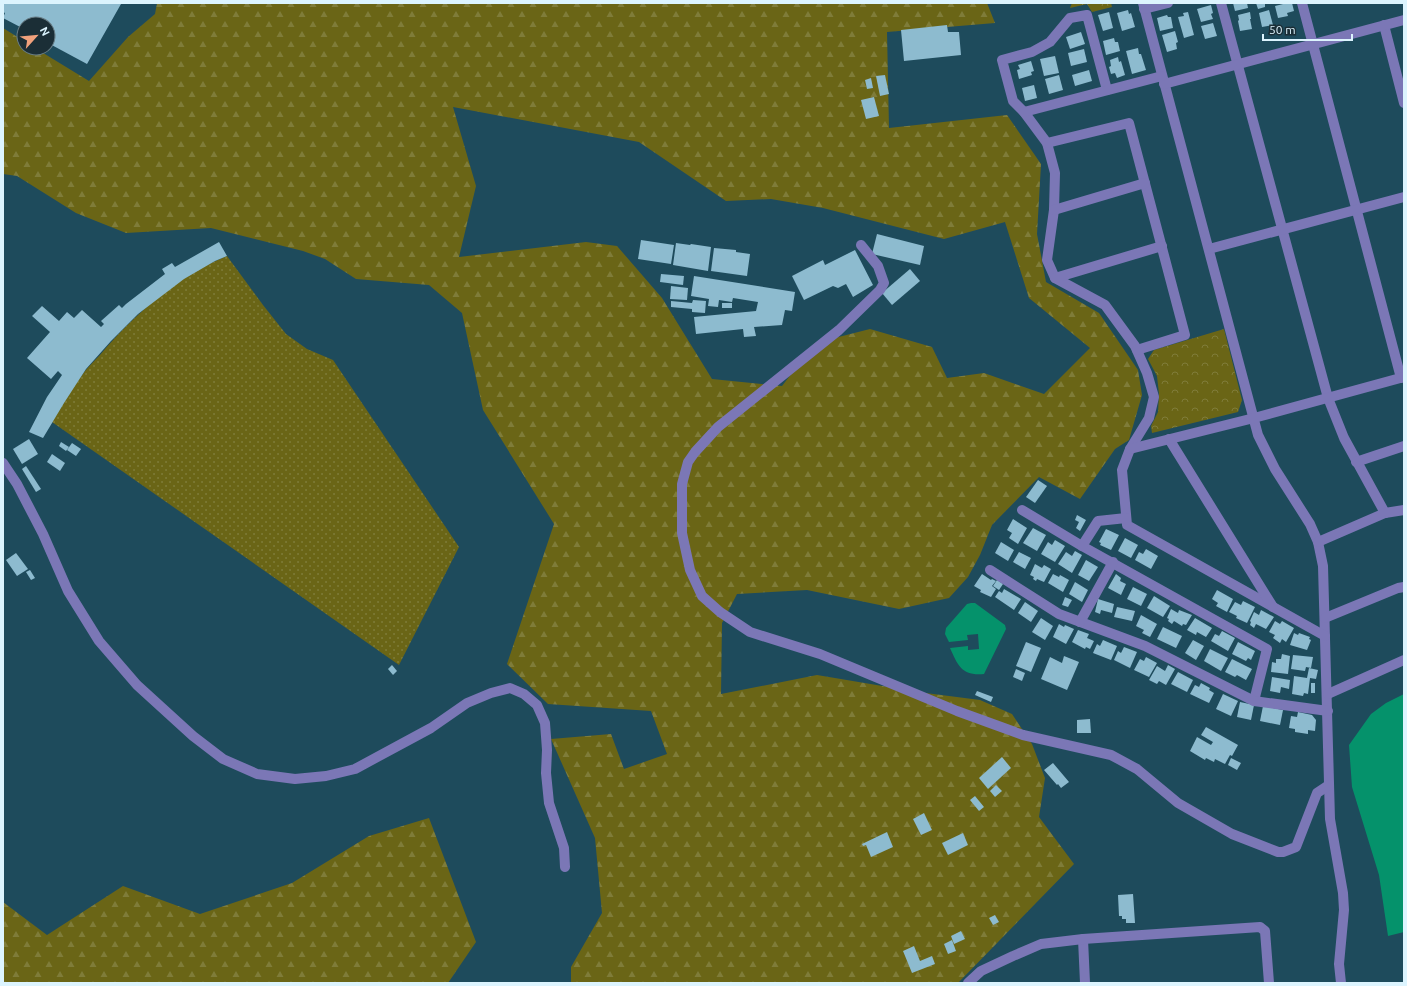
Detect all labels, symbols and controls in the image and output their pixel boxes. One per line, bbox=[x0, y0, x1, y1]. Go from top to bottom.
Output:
north arrow bbox=[16, 16, 56, 56]
scale bar bbox=[1263, 16, 1352, 42]
text: 50 m bbox=[1269, 23, 1296, 36]
text: N bbox=[38, 25, 52, 38]

